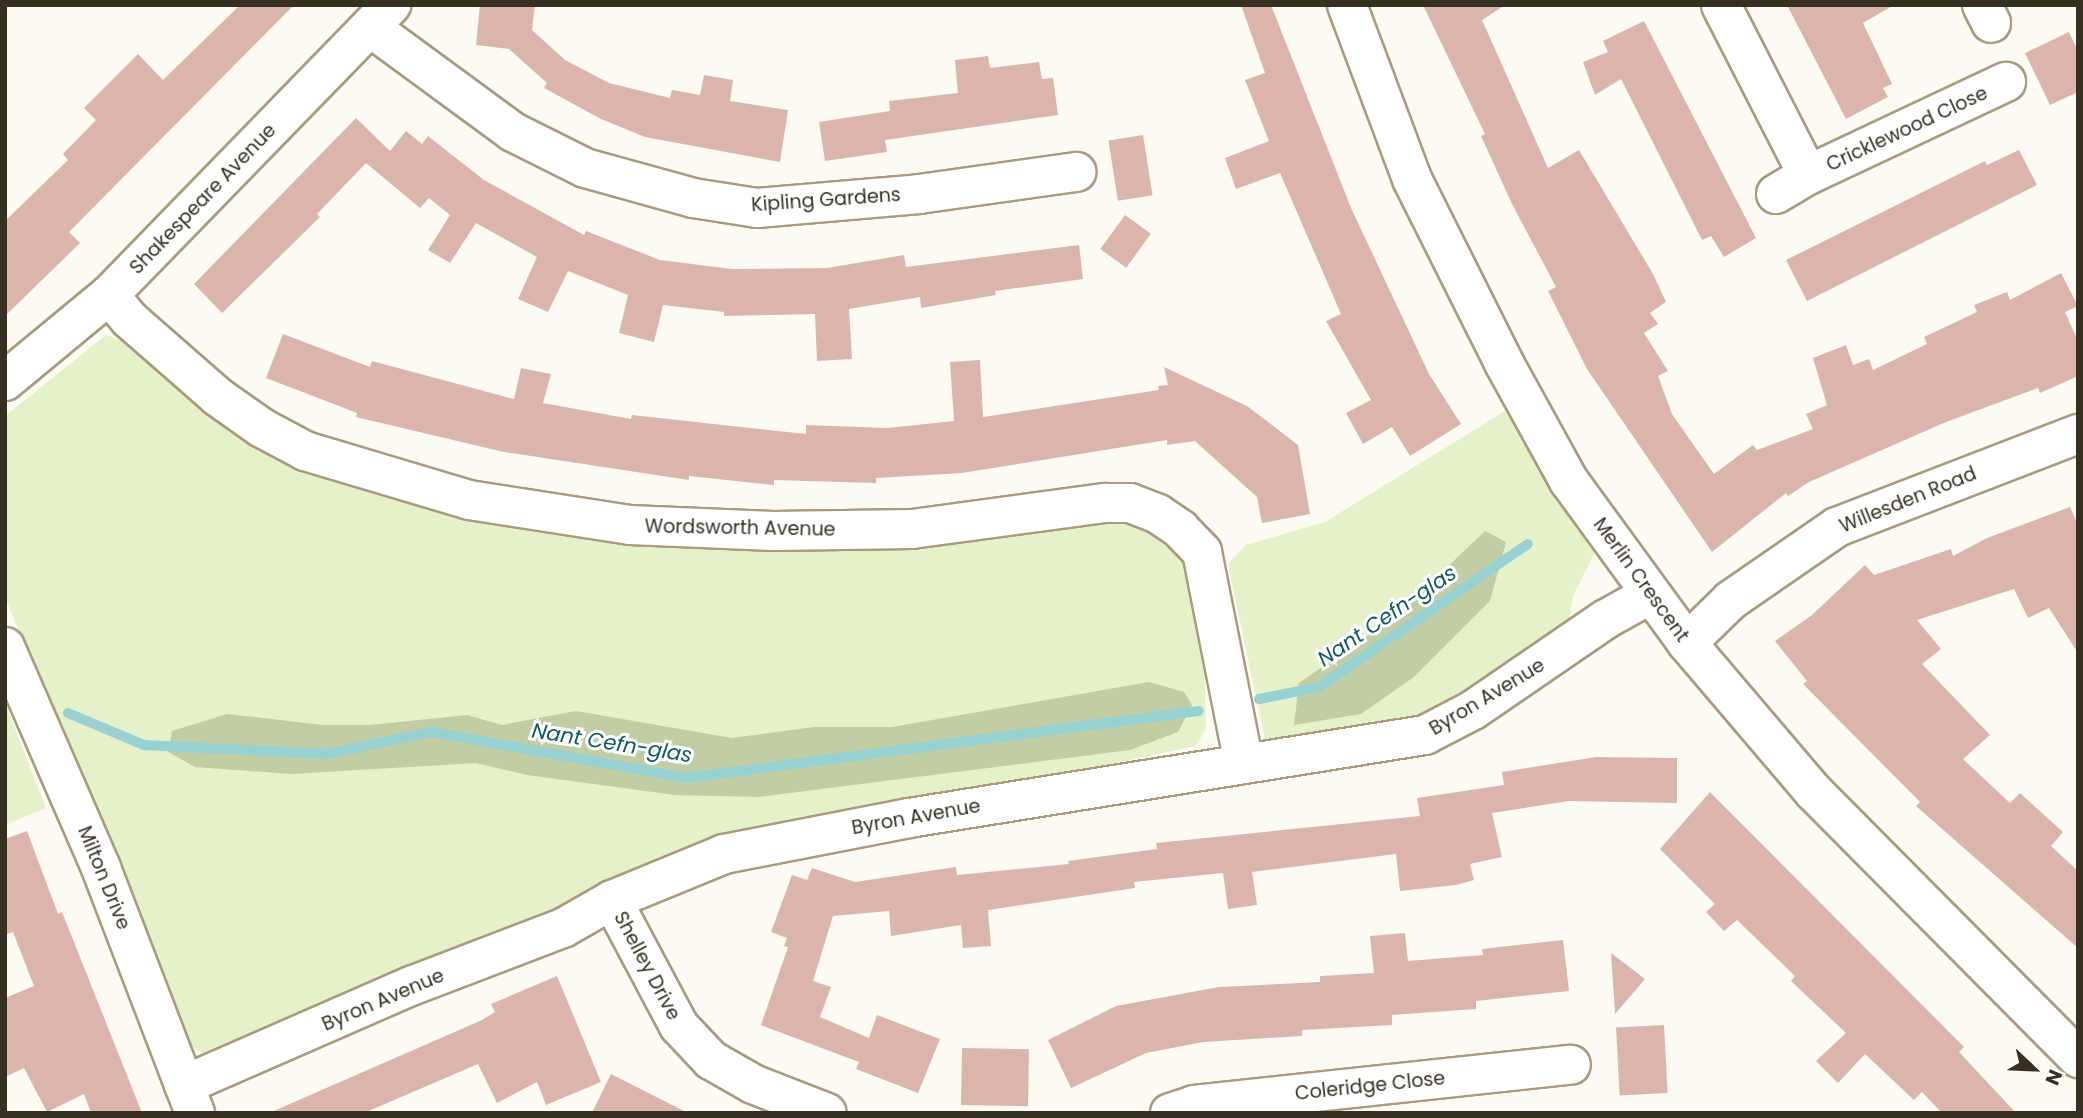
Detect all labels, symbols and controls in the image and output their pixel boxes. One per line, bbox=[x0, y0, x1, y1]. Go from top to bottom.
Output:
street label: Cricklewood Close bbox=[1823, 82, 1991, 176]
street label: Shakespeare Avenue bbox=[125, 119, 281, 279]
street label: Kipling Gardens bbox=[751, 183, 901, 217]
street label: Willesden Road bbox=[1836, 462, 1980, 538]
street label: Merlin Crescent bbox=[1588, 514, 1694, 646]
street label: Wordsworth Avenue bbox=[644, 515, 836, 541]
water label: Nant Cefn-glas bbox=[1313, 560, 1461, 672]
street label: Byron Avenue bbox=[1425, 654, 1549, 740]
water label: Nant Cefn-glas bbox=[530, 718, 694, 768]
street label: Byron Avenue bbox=[850, 794, 982, 840]
street label: Milton Drive bbox=[73, 823, 135, 933]
street label: Shelley Drive bbox=[609, 908, 685, 1024]
street label: Byron Avenue bbox=[319, 964, 447, 1036]
north arrow bbox=[1999, 1034, 2069, 1104]
text: N bbox=[2039, 1066, 2069, 1089]
street label: Coleridge Close bbox=[1294, 1067, 1446, 1105]

